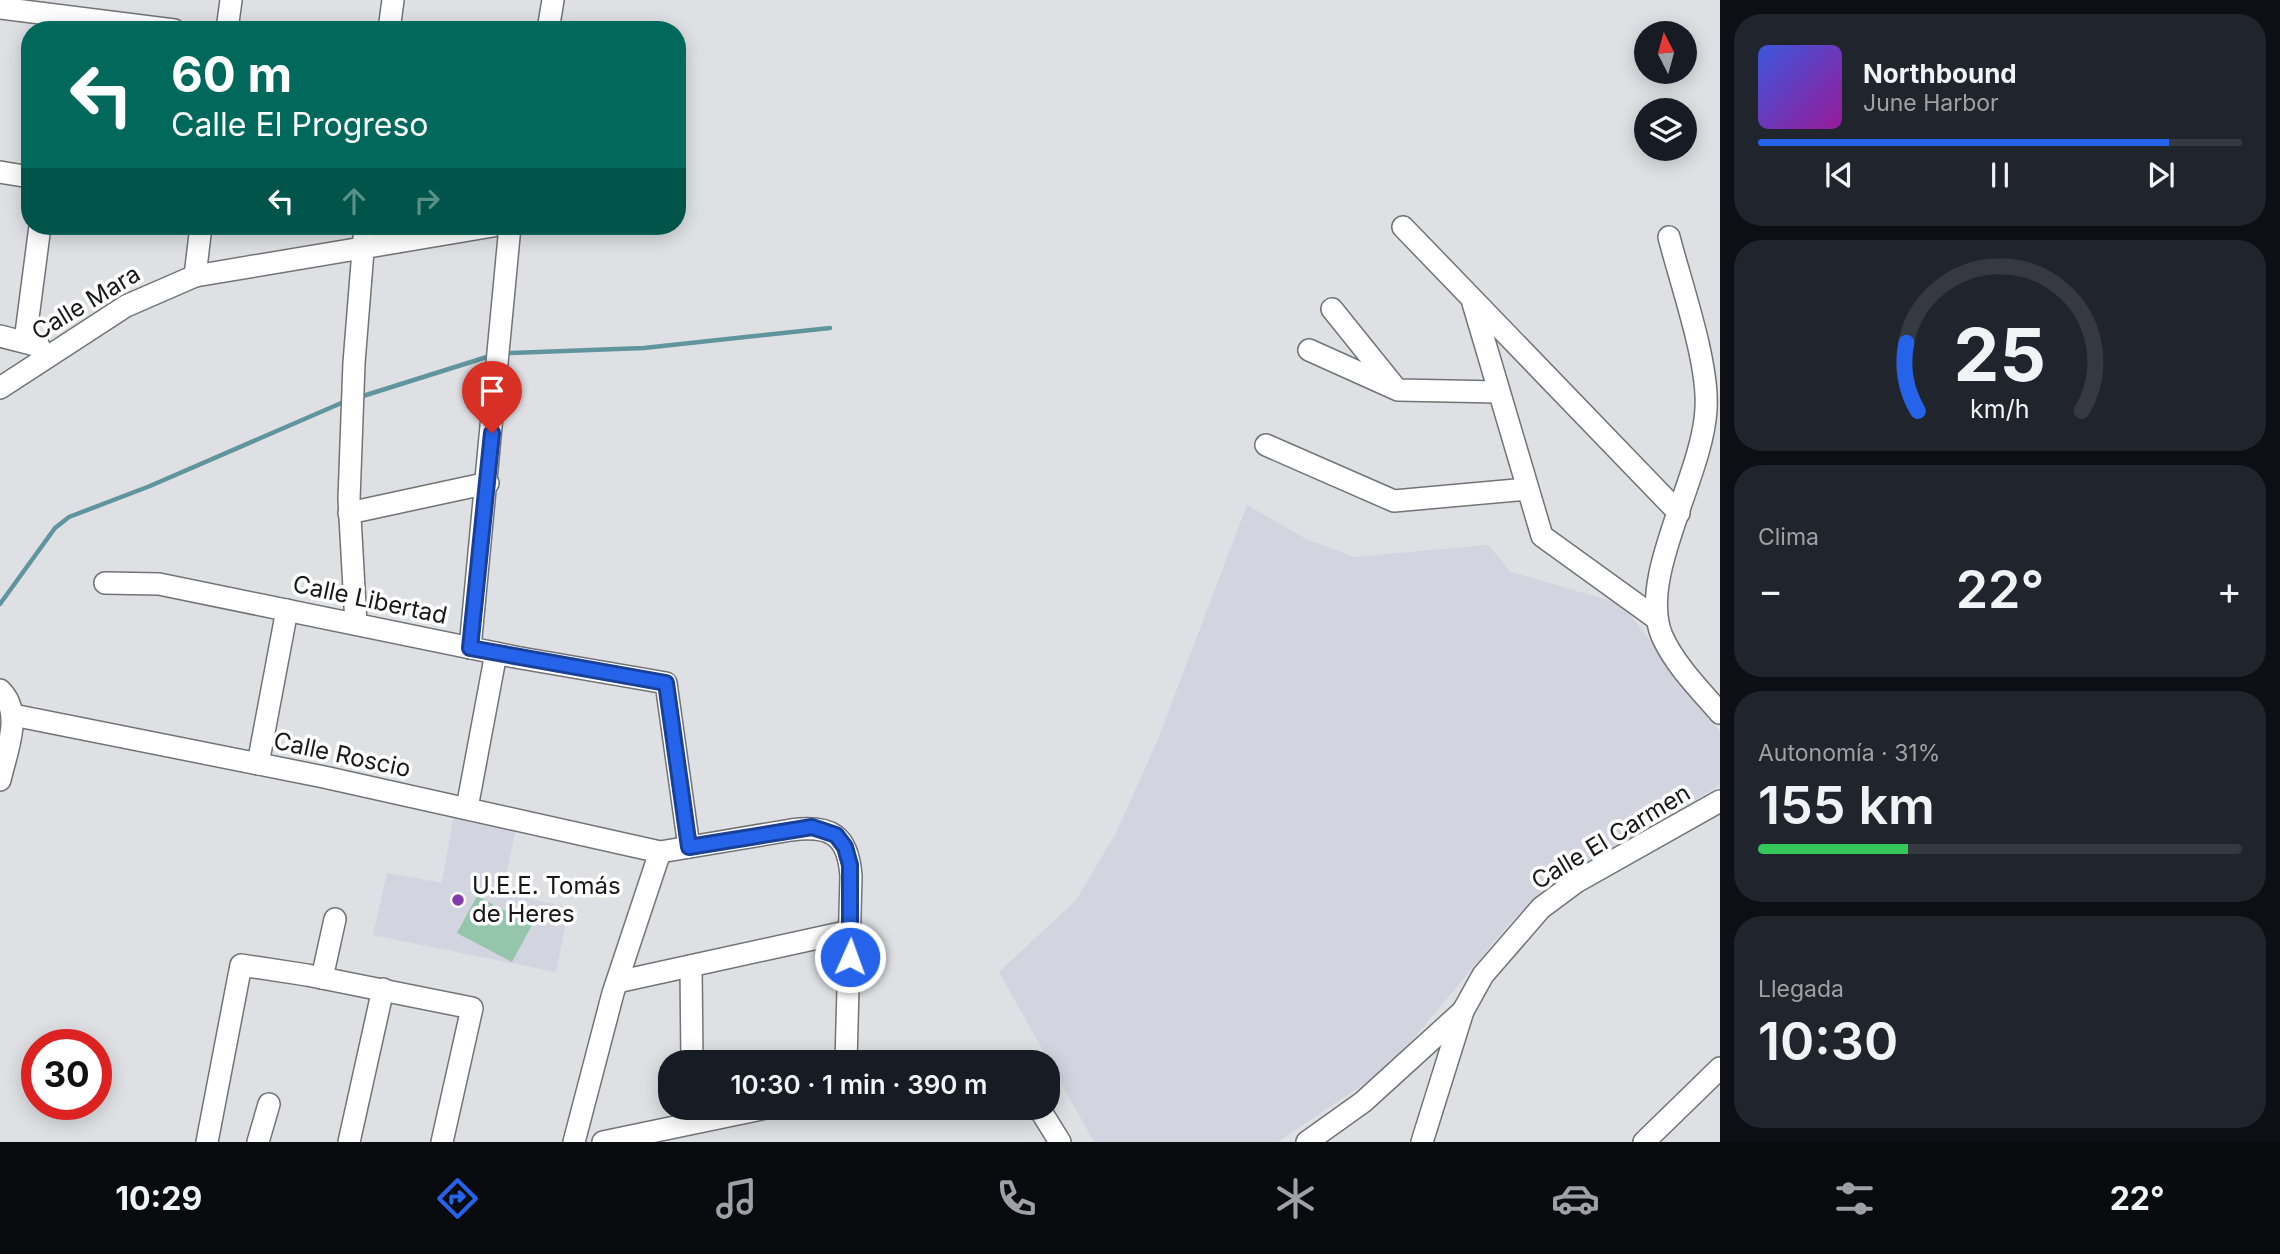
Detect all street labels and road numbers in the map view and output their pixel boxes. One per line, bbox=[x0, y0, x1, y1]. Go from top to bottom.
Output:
street label: Calle Mara bbox=[26, 259, 145, 346]
street label: Calle Libertad bbox=[290, 569, 450, 630]
street label: Calle Roscio bbox=[271, 726, 413, 783]
street label: Calle El Carmen bbox=[1526, 778, 1695, 895]

